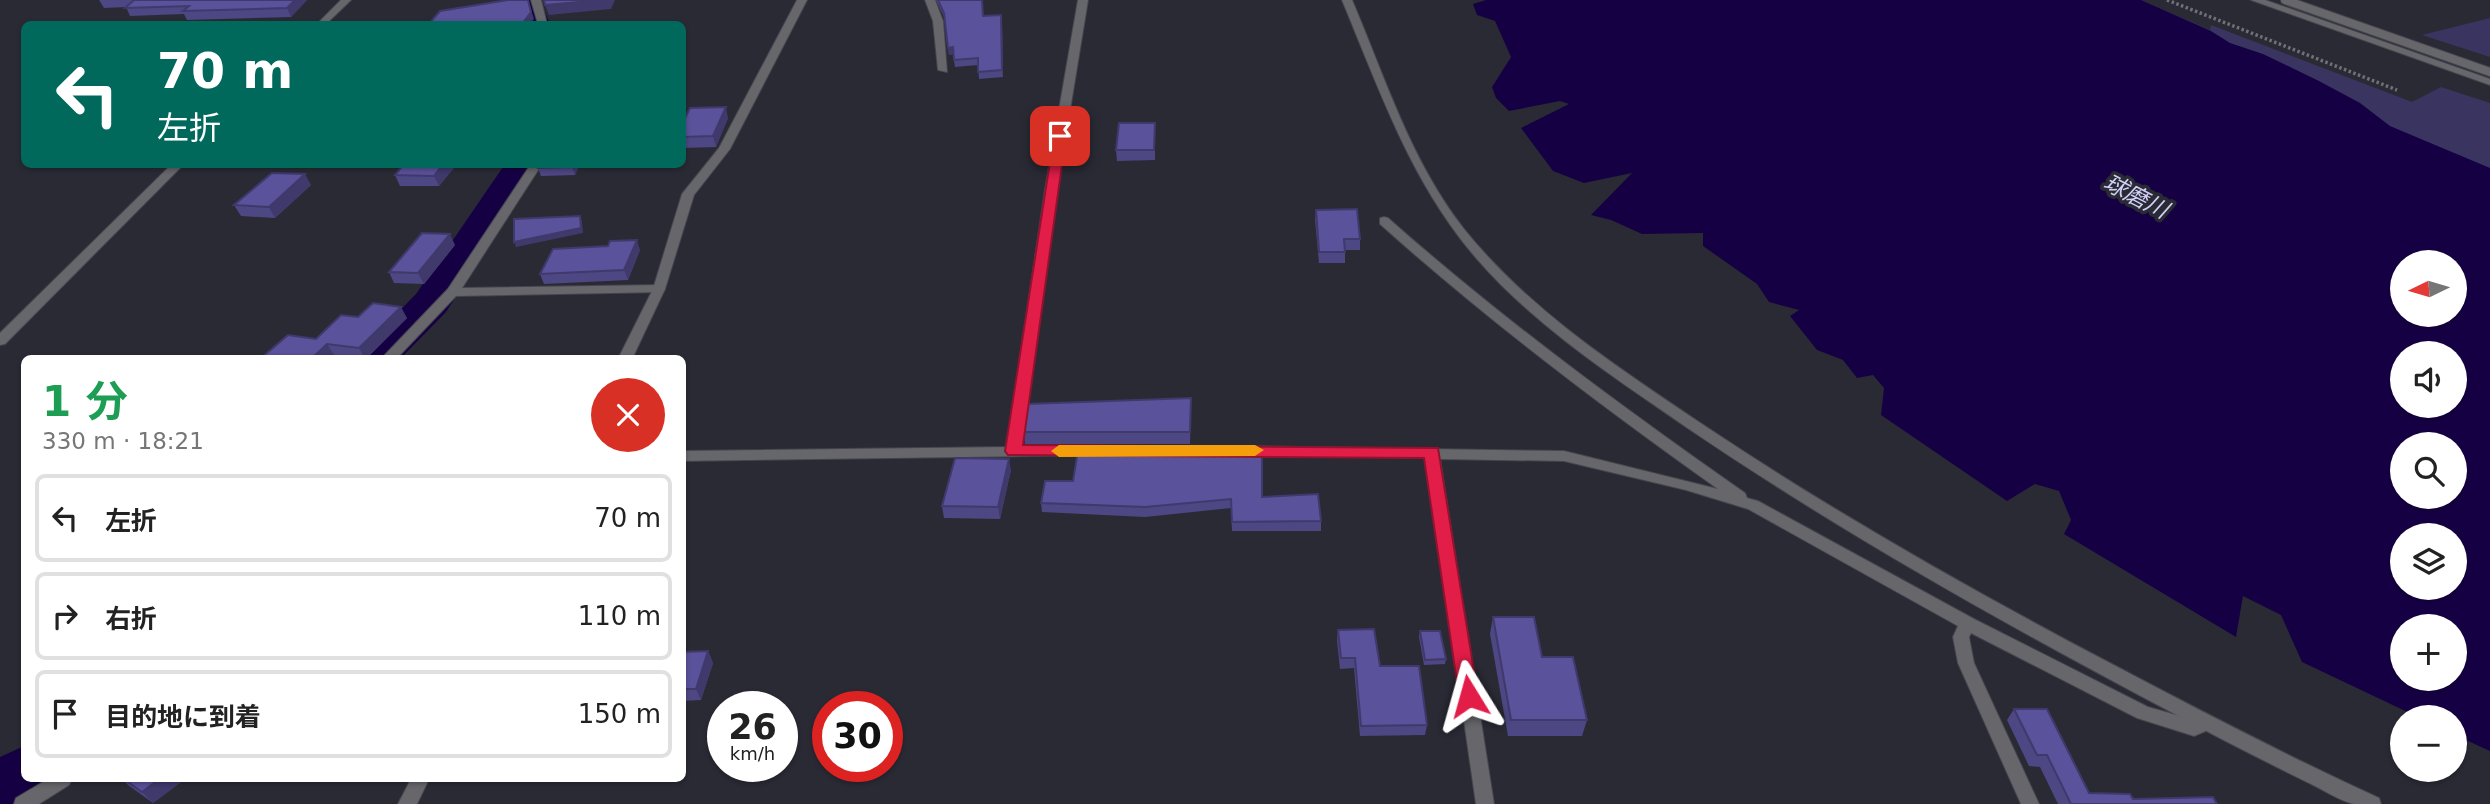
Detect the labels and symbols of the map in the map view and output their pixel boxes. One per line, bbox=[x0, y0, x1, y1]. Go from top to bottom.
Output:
pin bbox=[1030, 106, 1090, 166]
water label: 球磨川 bbox=[2099, 169, 2175, 225]
north arrow bbox=[2390, 250, 2468, 327]
position arrow bbox=[1432, 659, 1506, 733]
speed limit sign: 30 bbox=[812, 691, 903, 782]

